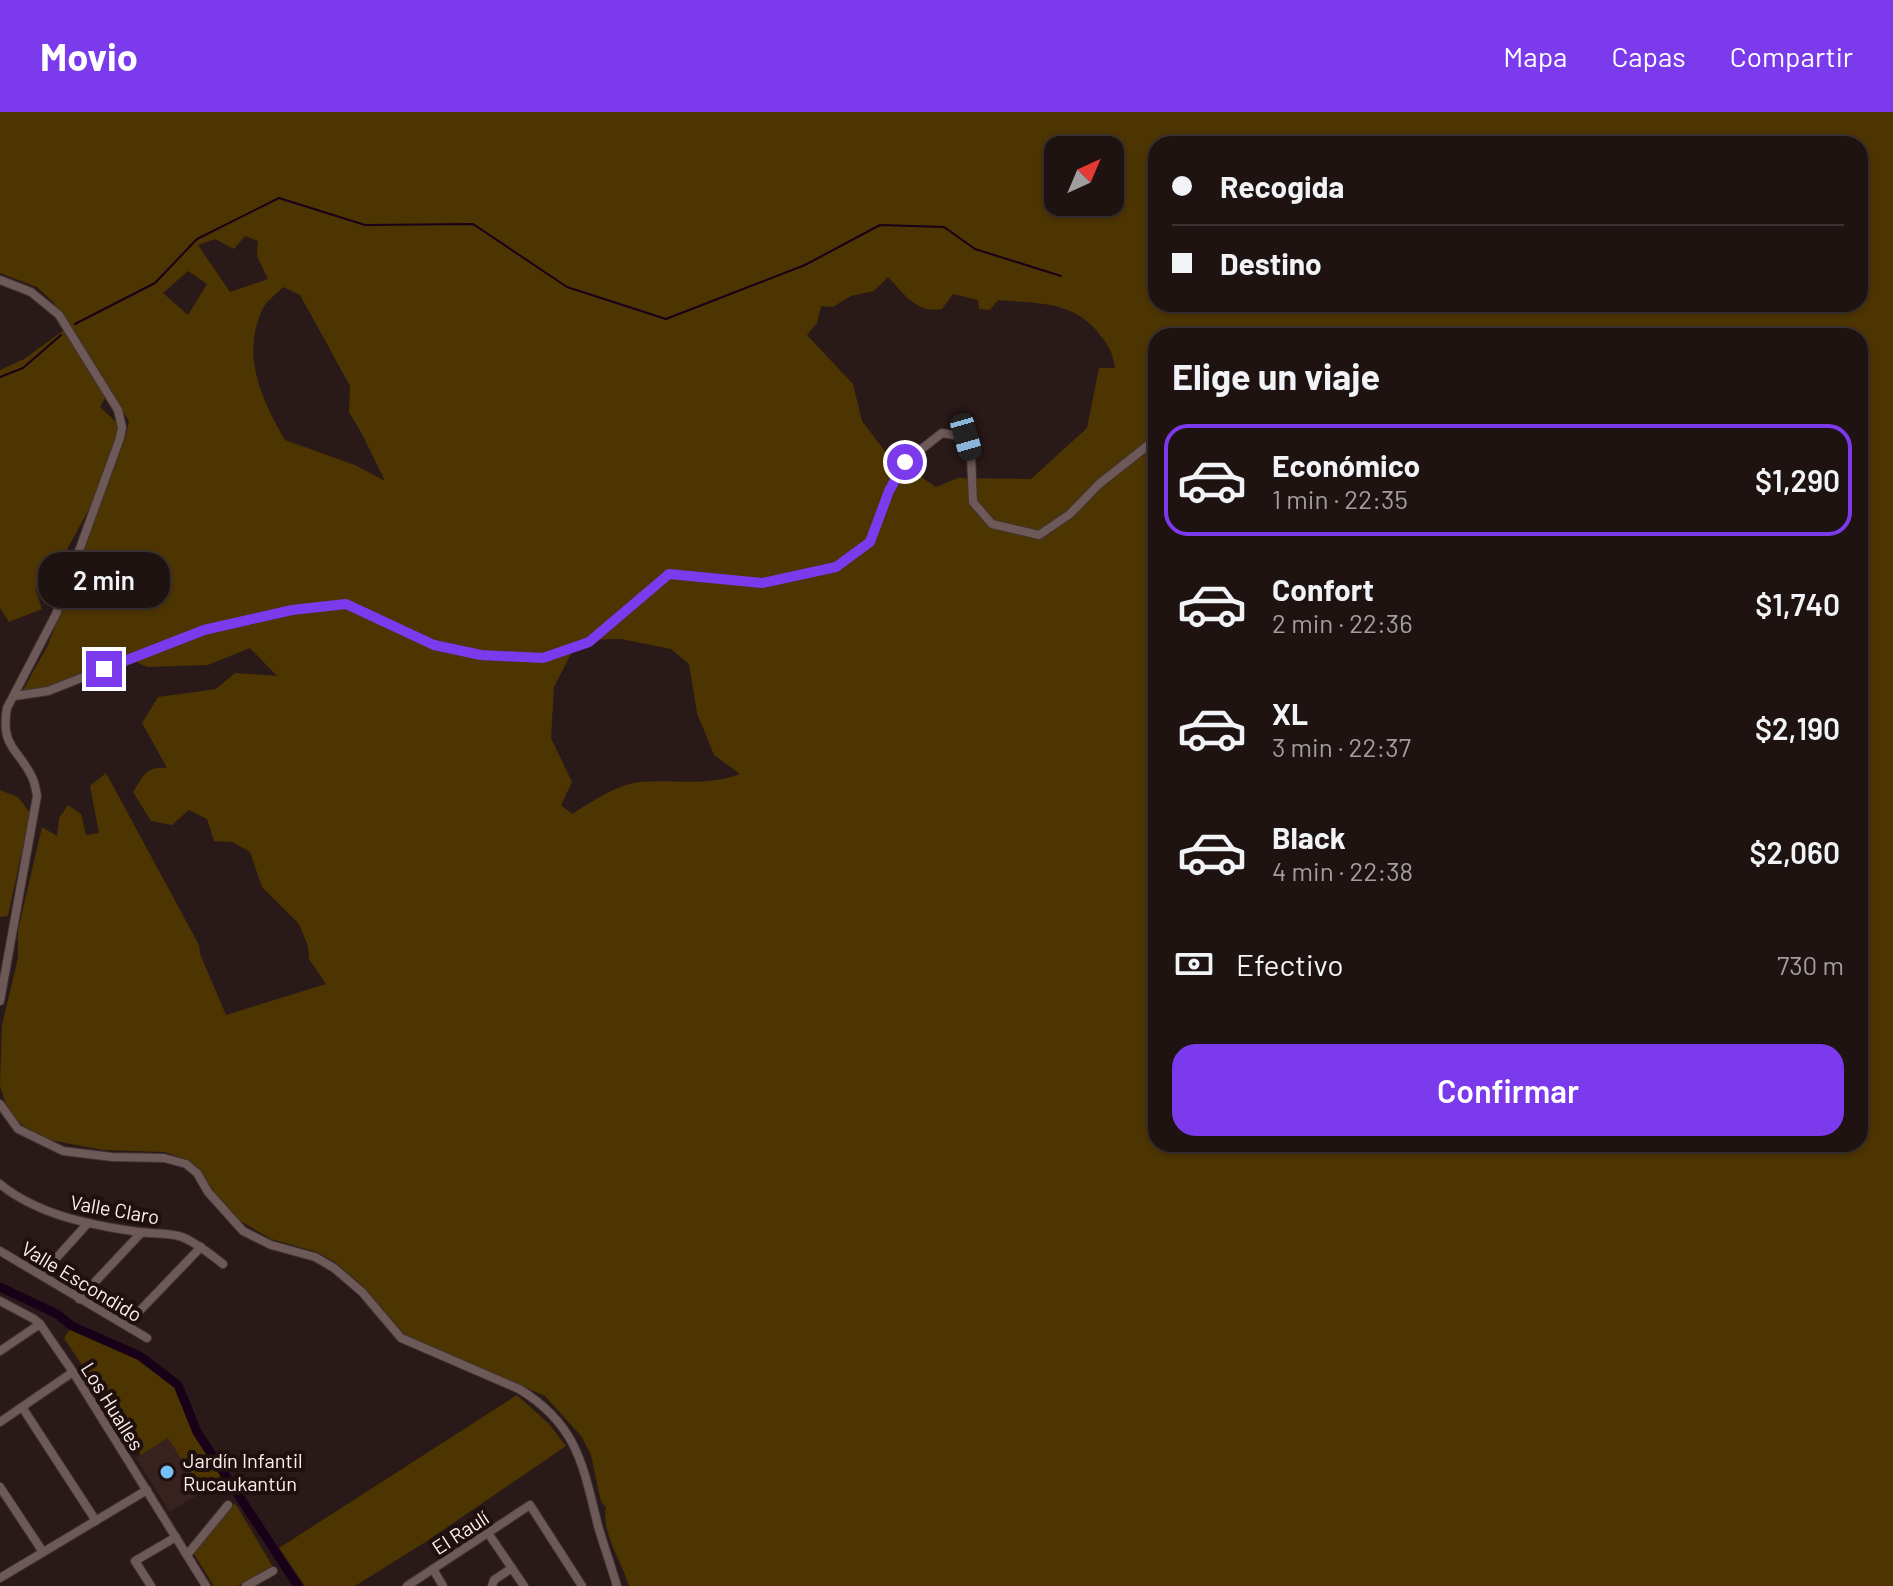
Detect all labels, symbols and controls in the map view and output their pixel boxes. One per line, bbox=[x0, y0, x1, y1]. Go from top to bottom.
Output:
text: Movio bbox=[40, 33, 138, 79]
text: Mapa bbox=[1503, 39, 1567, 73]
text: Capas bbox=[1611, 39, 1686, 73]
text: Compartir bbox=[1730, 39, 1853, 73]
north arrow bbox=[1044, 136, 1124, 216]
map controls bbox=[1044, 136, 1124, 216]
text: Recogida bbox=[1220, 168, 1344, 204]
text: Destino bbox=[1220, 245, 1322, 281]
text: Elige un viaje bbox=[1172, 354, 1380, 397]
car bbox=[948, 411, 984, 463]
route start bbox=[887, 444, 923, 480]
icon: car bbox=[1176, 444, 1248, 516]
text: Económico bbox=[1272, 447, 1420, 483]
text: $1,290 bbox=[1755, 462, 1840, 498]
text: 1 min · 22:35 bbox=[1272, 483, 1408, 514]
callout: 2 min bbox=[38, 553, 170, 609]
text: 2 min bbox=[73, 564, 135, 595]
icon: car bbox=[1176, 568, 1248, 640]
text: Confort bbox=[1272, 571, 1374, 607]
text: $1,740 bbox=[1755, 586, 1840, 622]
text: 2 min · 22:36 bbox=[1272, 607, 1413, 638]
route end bbox=[86, 651, 122, 687]
icon: car bbox=[1176, 692, 1248, 764]
text: XL bbox=[1272, 695, 1308, 731]
text: $2,190 bbox=[1755, 710, 1840, 746]
text: 3 min · 22:37 bbox=[1272, 731, 1411, 762]
icon: car bbox=[1176, 816, 1248, 888]
text: Black bbox=[1272, 819, 1346, 855]
text: $2,060 bbox=[1749, 834, 1840, 870]
text: 4 min · 22:38 bbox=[1272, 855, 1413, 886]
icon: cash bbox=[1172, 942, 1216, 986]
text: Efectivo bbox=[1236, 946, 1344, 982]
text: 730 m bbox=[1777, 949, 1844, 980]
button: Confirmar bbox=[1172, 1044, 1844, 1136]
street label: Valle Claro bbox=[69, 1189, 161, 1229]
street label: Valle Escondido bbox=[17, 1236, 147, 1326]
street label: Los Hualles bbox=[77, 1358, 149, 1454]
place label: Jardín Infantil Rucaukantún bbox=[183, 1448, 303, 1495]
marker: Jardín Infantil Rucaukantún bbox=[158, 1463, 176, 1481]
street label: El Raulí bbox=[427, 1505, 493, 1559]

